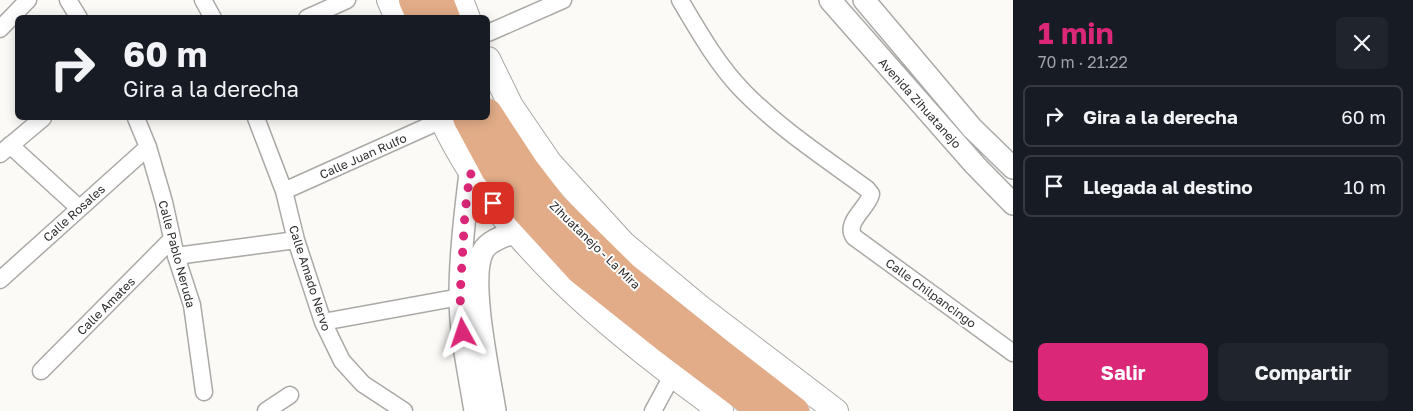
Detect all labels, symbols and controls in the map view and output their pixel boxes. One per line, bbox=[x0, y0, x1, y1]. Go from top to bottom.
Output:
text: 1 min bbox=[1038, 15, 1114, 51]
button: close bbox=[1336, 17, 1388, 69]
text: 60 m bbox=[123, 33, 207, 75]
icon: right bbox=[40, 35, 105, 100]
text: 70 m · 21:22 bbox=[1038, 52, 1128, 72]
street label: Avenida Zihuatanejo bbox=[875, 55, 965, 151]
text: Gira a la derecha bbox=[123, 75, 299, 102]
icon: right bbox=[1040, 102, 1068, 130]
text: Gira a la derecha bbox=[1083, 105, 1238, 128]
text: 60 m bbox=[1341, 105, 1386, 128]
street label: Calle Juan Rulfo bbox=[317, 130, 409, 182]
icon: arrive bbox=[1040, 172, 1068, 200]
text: Llegada al destino bbox=[1083, 175, 1253, 198]
text: 10 m bbox=[1343, 175, 1386, 198]
street label: Calle Rosales bbox=[40, 181, 108, 245]
pin bbox=[472, 182, 514, 224]
icon: arrive bbox=[479, 189, 507, 217]
street label: Zihuatanejo - La Mira bbox=[547, 198, 643, 292]
street label: Calle Pablo Neruda bbox=[155, 199, 199, 309]
street label: Calle Amado Nervo bbox=[286, 223, 334, 333]
street label: Calle Chilpancingo bbox=[883, 255, 979, 331]
street label: Calle Amates bbox=[74, 274, 138, 338]
position arrow bbox=[436, 306, 488, 358]
button: Salir bbox=[1038, 343, 1208, 401]
button: Compartir bbox=[1218, 343, 1388, 401]

